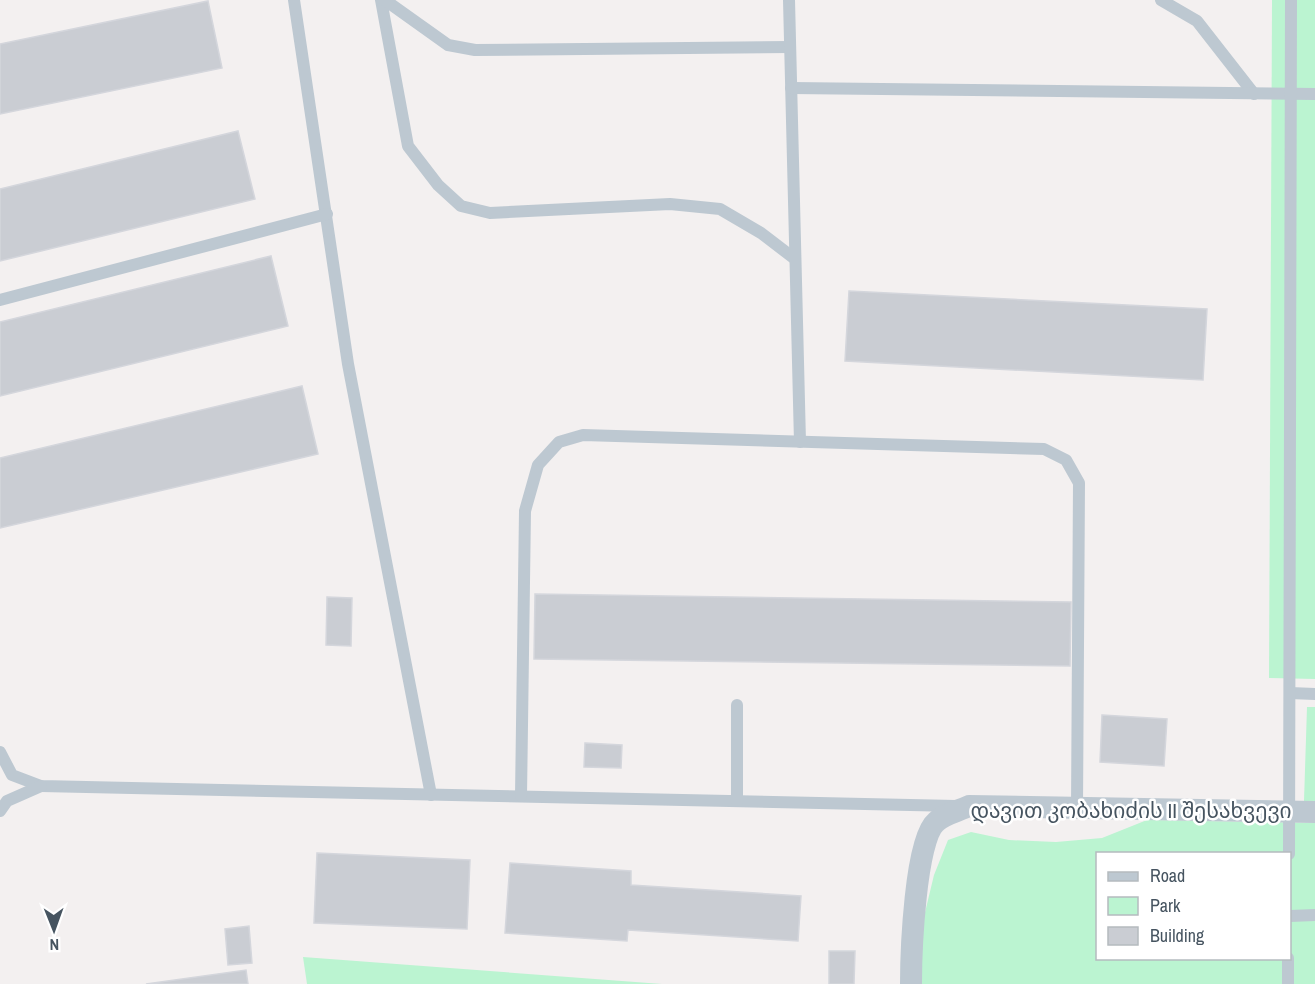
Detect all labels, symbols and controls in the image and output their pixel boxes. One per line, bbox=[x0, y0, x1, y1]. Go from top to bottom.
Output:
street label: დავით კობახიძის II შესახვევი bbox=[970, 796, 1292, 825]
legend bbox=[1096, 852, 1291, 960]
text: Road bbox=[1150, 863, 1185, 888]
text: Park bbox=[1150, 893, 1181, 918]
north arrow bbox=[24, 900, 84, 960]
text: Building bbox=[1150, 923, 1205, 948]
text: N bbox=[49, 934, 59, 956]

